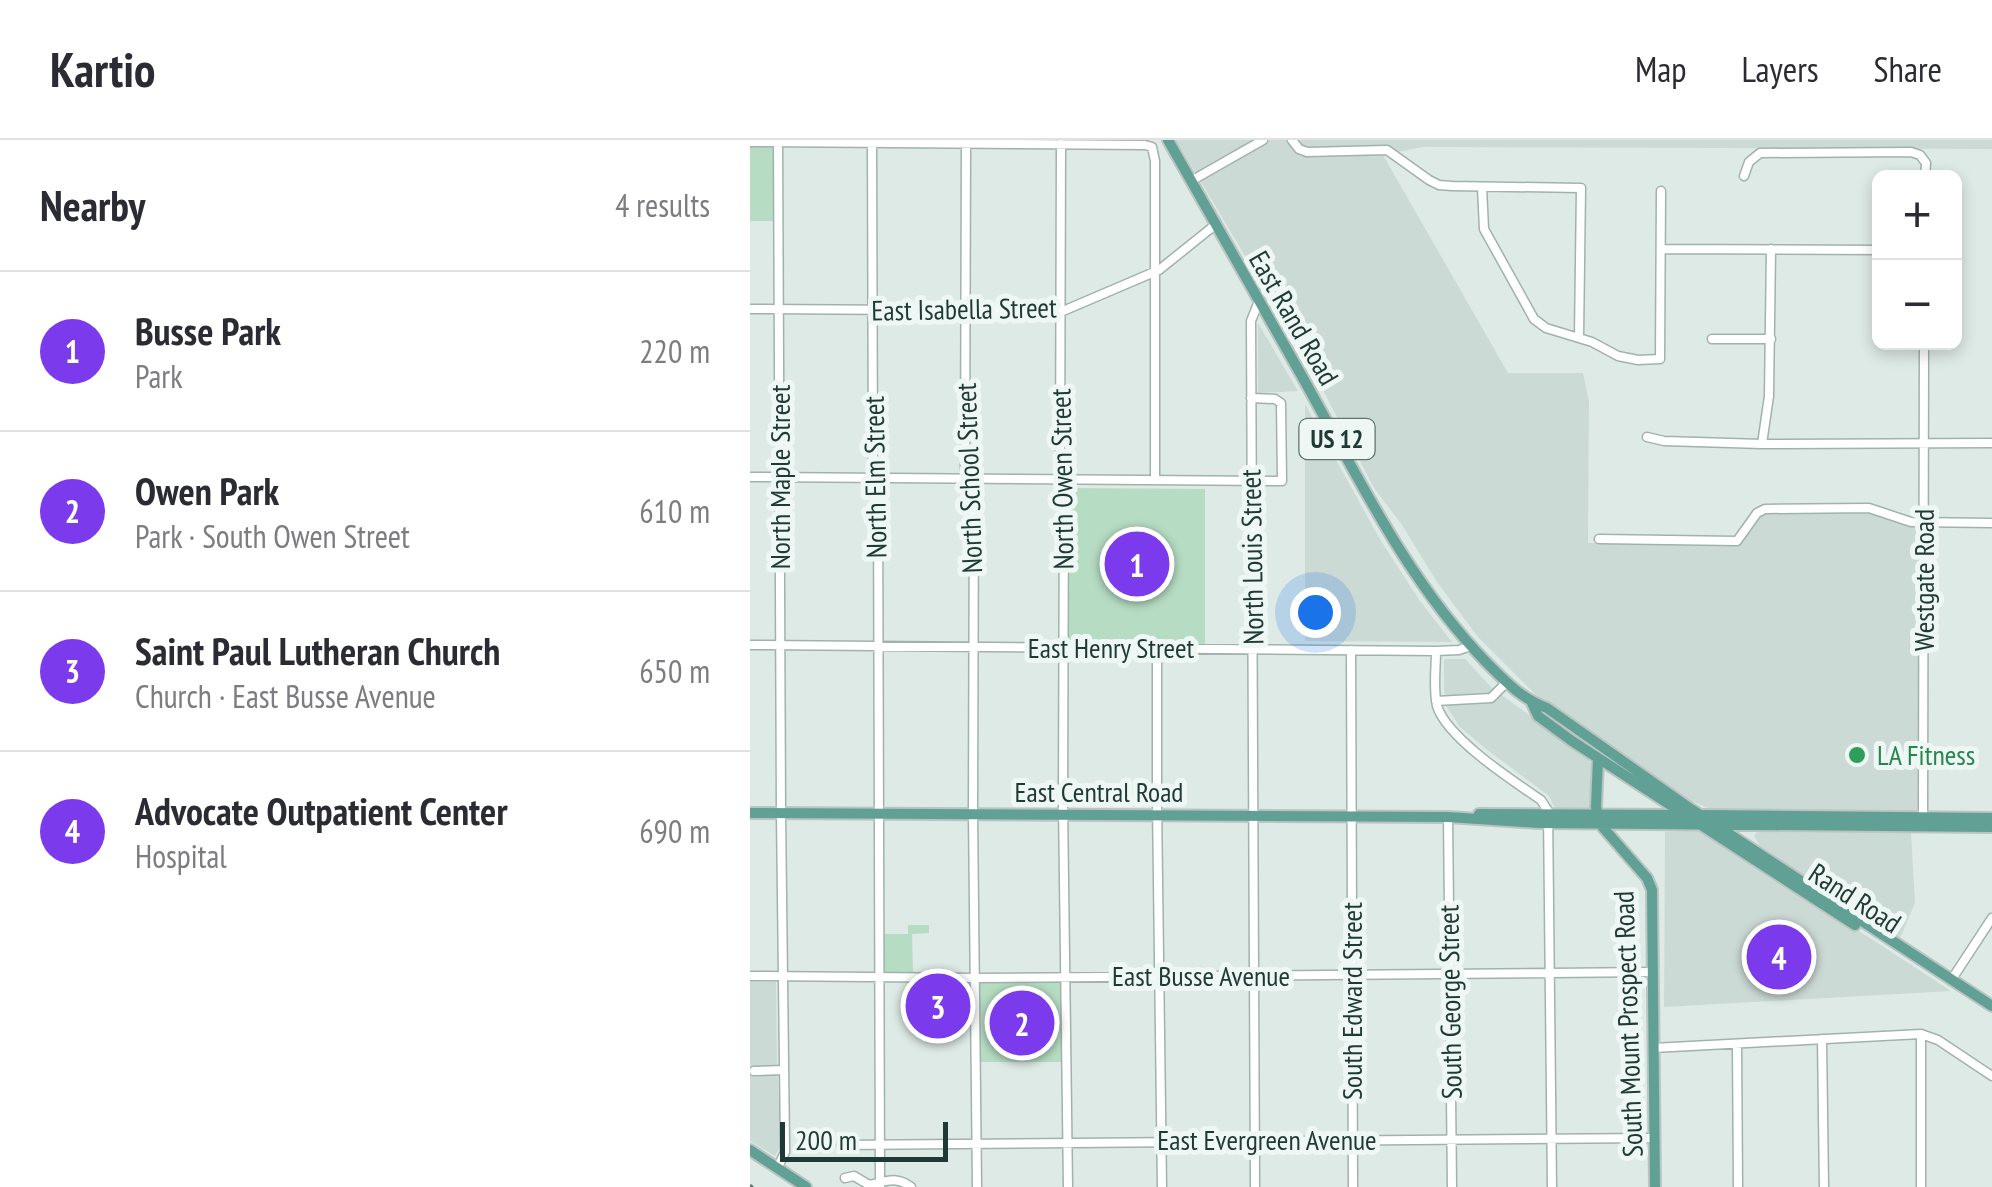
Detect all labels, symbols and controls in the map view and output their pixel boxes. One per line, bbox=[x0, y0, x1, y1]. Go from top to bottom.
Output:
text: Kartio bbox=[50, 38, 155, 100]
text: Map bbox=[1635, 46, 1686, 92]
text: Layers bbox=[1741, 46, 1819, 92]
text: Share bbox=[1874, 46, 1942, 92]
map controls bbox=[1872, 170, 1962, 350]
button: + bbox=[1872, 170, 1962, 260]
text: Nearby bbox=[40, 178, 145, 233]
text: 4 results bbox=[615, 184, 710, 226]
street label: East Rand Road bbox=[1241, 244, 1348, 392]
button: − bbox=[1872, 260, 1962, 350]
street label: East Isabella Street bbox=[871, 288, 1057, 329]
text: Busse Park bbox=[135, 306, 281, 355]
text: 1 bbox=[65, 330, 80, 372]
text: 220 m bbox=[639, 330, 710, 372]
text: Park bbox=[135, 355, 183, 397]
street label: North School Street bbox=[947, 382, 990, 574]
street label: North Maple Street bbox=[761, 384, 798, 569]
street label: North Owen Street bbox=[1041, 388, 1082, 570]
street label: North Elm Street bbox=[855, 395, 894, 558]
road number: US 12 bbox=[1300, 419, 1374, 459]
text: Owen Park bbox=[135, 466, 279, 515]
street label: North Louis Street bbox=[1231, 469, 1272, 645]
text: 2 bbox=[65, 490, 80, 532]
text: 610 m bbox=[639, 490, 710, 532]
street label: Westgate Road bbox=[1905, 509, 1942, 651]
text: Park · South Owen Street bbox=[135, 515, 410, 557]
pin: 1 bbox=[1104, 526, 1170, 602]
your location bbox=[1290, 587, 1341, 638]
text: Saint Paul Lutheran Church bbox=[135, 626, 500, 675]
street label: East Henry Street bbox=[1028, 629, 1195, 666]
text: 3 bbox=[65, 650, 80, 692]
text: 650 m bbox=[639, 650, 710, 692]
text: Church · East Busse Avenue bbox=[135, 675, 436, 717]
place label: LA Fitness bbox=[1877, 736, 1975, 773]
marker: LA Fitness bbox=[1846, 744, 1868, 766]
street label: East Central Road bbox=[1014, 773, 1184, 810]
text: Advocate Outpatient Center bbox=[135, 786, 508, 835]
text: 4 bbox=[65, 810, 80, 852]
text: 690 m bbox=[639, 810, 710, 852]
text: Hospital bbox=[135, 835, 227, 877]
street label: Rand Road bbox=[1802, 854, 1908, 941]
street label: South Mount Prospect Road bbox=[1604, 890, 1651, 1158]
street label: South Edward Street bbox=[1333, 902, 1370, 1100]
street label: South George Street bbox=[1429, 904, 1470, 1100]
pin: 4 bbox=[1746, 920, 1812, 994]
street label: East Busse Avenue bbox=[1112, 957, 1290, 994]
pin: 3 bbox=[906, 968, 970, 1044]
pin: 2 bbox=[990, 986, 1054, 1060]
scale bar bbox=[780, 1117, 948, 1162]
text: 200 m bbox=[795, 1121, 857, 1158]
street label: East Evergreen Avenue bbox=[1157, 1121, 1377, 1158]

